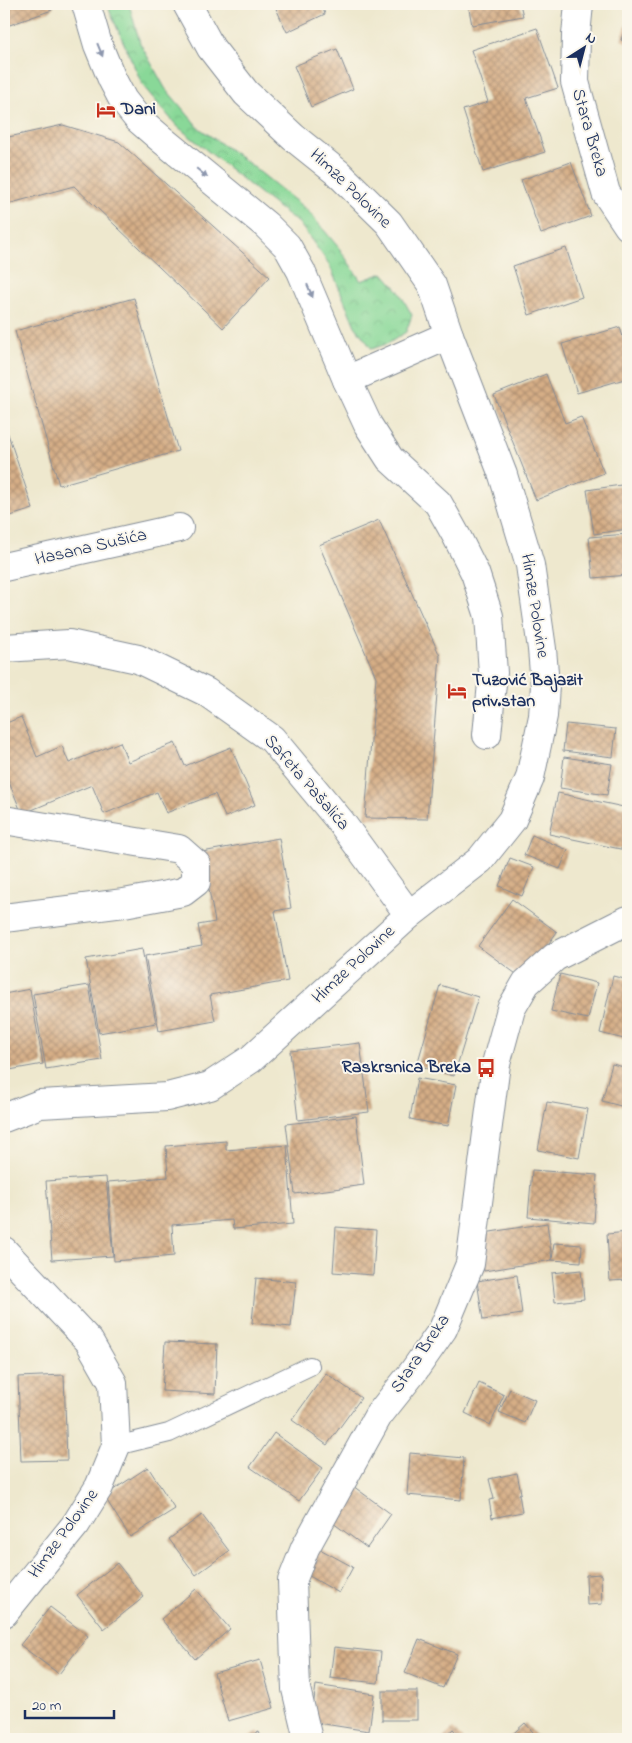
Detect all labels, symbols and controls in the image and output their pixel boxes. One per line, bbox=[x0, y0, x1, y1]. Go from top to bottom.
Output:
north arrow bbox=[560, 22, 610, 72]
text: N bbox=[581, 27, 601, 50]
one-way arrow bbox=[97, 43, 104, 58]
street label: Stara Breka bbox=[564, 86, 614, 180]
place label: Dani bbox=[120, 97, 156, 123]
hotel icon: Dani bbox=[95, 99, 117, 121]
street label: Himze Polovine bbox=[303, 143, 398, 236]
one-way arrow bbox=[196, 167, 208, 178]
one-way arrow bbox=[306, 284, 314, 298]
street label: Hasana Sušića bbox=[32, 523, 150, 573]
street label: Himze Polovine bbox=[513, 552, 555, 661]
place label: Tuzović Bajazit priv.stan bbox=[472, 668, 584, 715]
hotel icon: Tuzović Bajazit priv.stan bbox=[446, 680, 468, 702]
street label: Safeta Pašalića bbox=[257, 729, 355, 837]
street label: Himze Polovine bbox=[307, 919, 402, 1010]
place label: Raskrsnica Breka bbox=[342, 1055, 471, 1081]
bus stop icon: Raskrsnica Breka bbox=[475, 1057, 497, 1079]
street label: Stara Breka bbox=[385, 1309, 457, 1399]
street label: Himze Polovine bbox=[22, 1483, 106, 1584]
scale bar bbox=[25, 1688, 114, 1720]
text: 20 m bbox=[32, 1695, 62, 1717]

